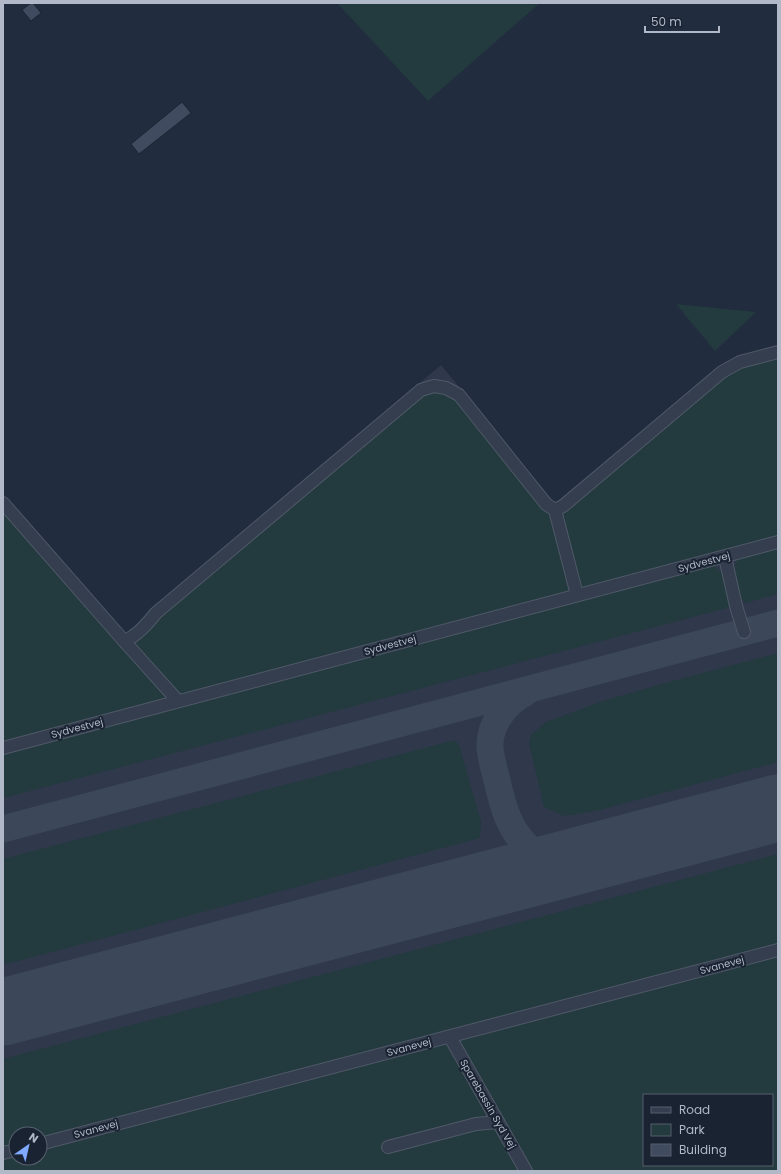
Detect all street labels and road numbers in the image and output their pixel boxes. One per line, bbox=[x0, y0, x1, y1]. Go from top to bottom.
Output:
street label: Sydvestvej bbox=[676, 548, 732, 576]
street label: Sydvestvej bbox=[362, 631, 418, 659]
street label: Sydvestvej bbox=[49, 714, 105, 742]
street label: Svanevej bbox=[698, 952, 746, 978]
street label: Svanevej bbox=[385, 1034, 433, 1060]
street label: Sparebassin Syd Vej bbox=[456, 1056, 520, 1152]
street label: Svanevej bbox=[72, 1116, 120, 1142]

